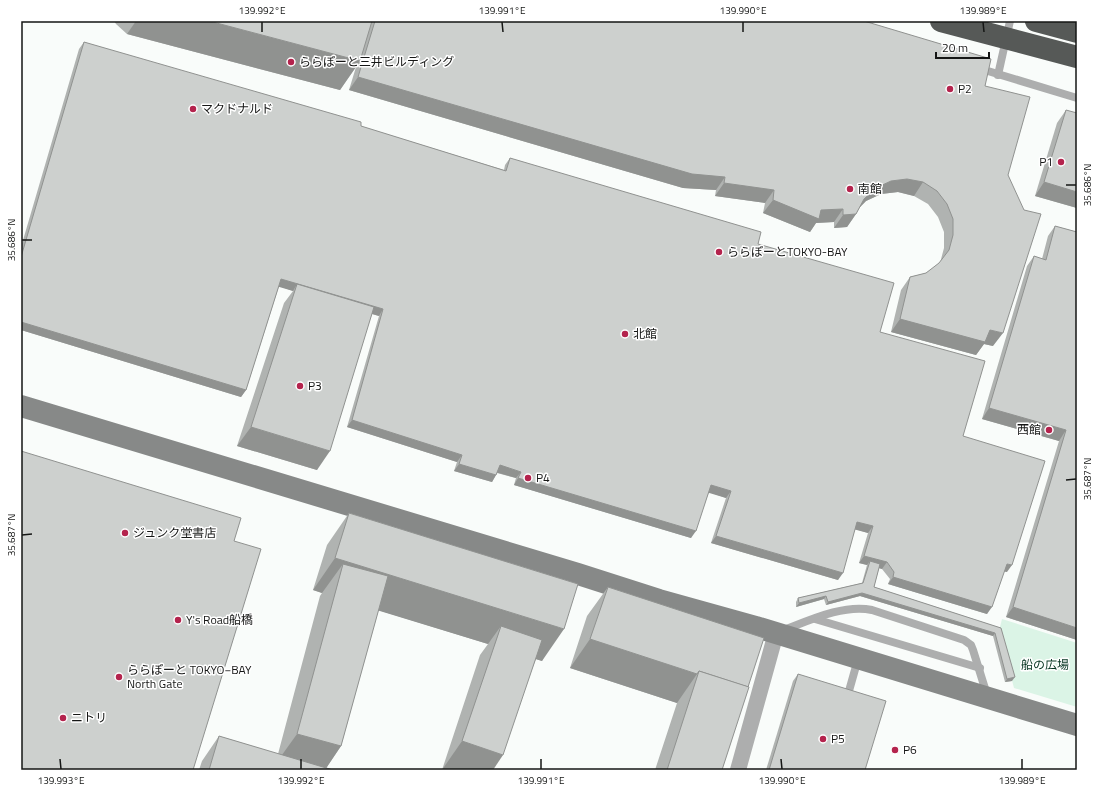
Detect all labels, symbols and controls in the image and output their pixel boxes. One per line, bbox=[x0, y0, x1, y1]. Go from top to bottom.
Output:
text: 139.992°E bbox=[239, 3, 286, 18]
text: 139.991°E bbox=[479, 3, 526, 18]
text: 139.990°E bbox=[720, 3, 767, 18]
text: 139.989°E bbox=[960, 3, 1007, 18]
scale bar bbox=[936, 34, 989, 60]
text: 20 m bbox=[942, 38, 968, 57]
place label: ららぽーと三井ビルディング bbox=[299, 52, 454, 71]
marker: ららぽーと三井ビルディング bbox=[286, 57, 296, 67]
place label: P2 bbox=[958, 79, 972, 98]
marker: P2 bbox=[945, 84, 955, 94]
place label: マクドナルド bbox=[201, 99, 273, 118]
marker: マクドナルド bbox=[188, 104, 198, 114]
place label: P1 bbox=[1039, 152, 1053, 171]
marker: P1 bbox=[1056, 157, 1066, 167]
text: 35.686°N bbox=[1080, 164, 1095, 206]
place label: 南館 bbox=[858, 179, 882, 198]
marker: 南館 bbox=[845, 184, 855, 194]
text: 35.686°N bbox=[4, 219, 19, 261]
place label: ららぽーとTOKYO-BAY bbox=[727, 242, 848, 261]
marker: ららぽーとTOKYO-BAY bbox=[714, 247, 724, 257]
place label: 北館 bbox=[633, 324, 657, 343]
marker: 北館 bbox=[620, 329, 630, 339]
place label: P3 bbox=[308, 376, 322, 395]
marker: P3 bbox=[295, 381, 305, 391]
place label: 西館 bbox=[1017, 420, 1041, 439]
marker: 西館 bbox=[1044, 425, 1054, 435]
text: 35.687°N bbox=[1080, 458, 1095, 500]
place label: P4 bbox=[536, 468, 550, 487]
marker: P4 bbox=[523, 473, 533, 483]
text: 35.687°N bbox=[4, 514, 19, 556]
place label: ジュンク堂書店 bbox=[133, 523, 216, 542]
marker: ジュンク堂書店 bbox=[120, 528, 130, 538]
place label: Y's Road船橋 bbox=[186, 610, 253, 629]
marker: Y's Road船橋 bbox=[173, 615, 183, 625]
park label: 船の広場 bbox=[1021, 655, 1069, 674]
place label: ららぽーと TOKYO−BAY North Gate bbox=[127, 660, 252, 693]
marker: ららぽーと TOKYO−BAY North Gate bbox=[114, 672, 124, 682]
place label: ニトリ bbox=[71, 708, 107, 727]
marker: ニトリ bbox=[58, 713, 68, 723]
place label: P5 bbox=[831, 729, 845, 748]
marker: P5 bbox=[818, 734, 828, 744]
place label: P6 bbox=[903, 740, 917, 759]
marker: P6 bbox=[890, 745, 900, 755]
text: 139.993°E bbox=[38, 773, 85, 788]
text: 139.992°E bbox=[278, 773, 325, 788]
text: 139.991°E bbox=[518, 773, 565, 788]
text: 139.990°E bbox=[759, 773, 806, 788]
text: 139.989°E bbox=[999, 773, 1046, 788]

